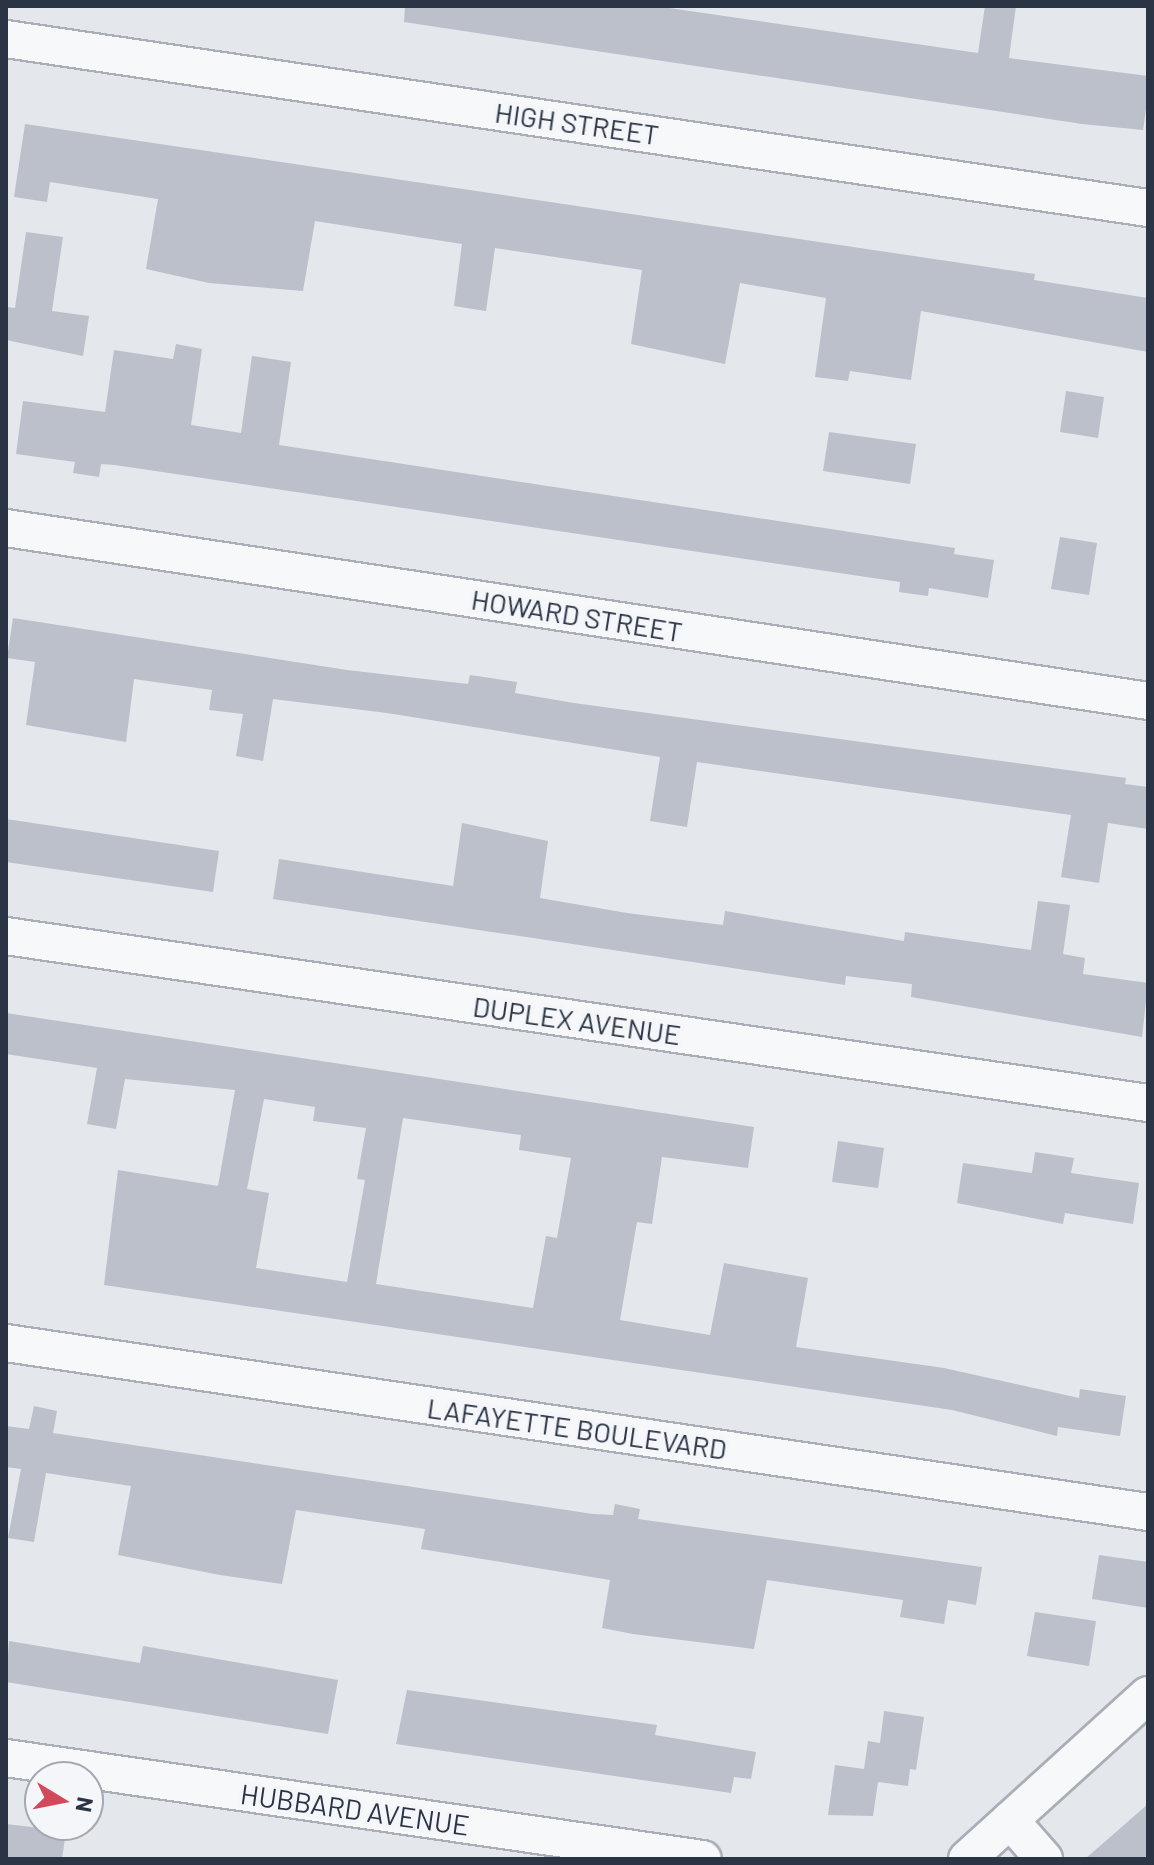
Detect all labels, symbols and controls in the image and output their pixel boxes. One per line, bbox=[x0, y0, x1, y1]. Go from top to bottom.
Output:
street label: HIGH STREET bbox=[493, 95, 661, 151]
street label: HOWARD STREET bbox=[469, 582, 685, 648]
street label: DUPLEX AVENUE bbox=[471, 989, 683, 1051]
street label: LAFAYETTE BOULEVARD bbox=[425, 1390, 729, 1466]
north arrow bbox=[24, 1761, 104, 1841]
street label: HUBBARD AVENUE bbox=[238, 1776, 472, 1842]
text: N bbox=[72, 1795, 100, 1814]

